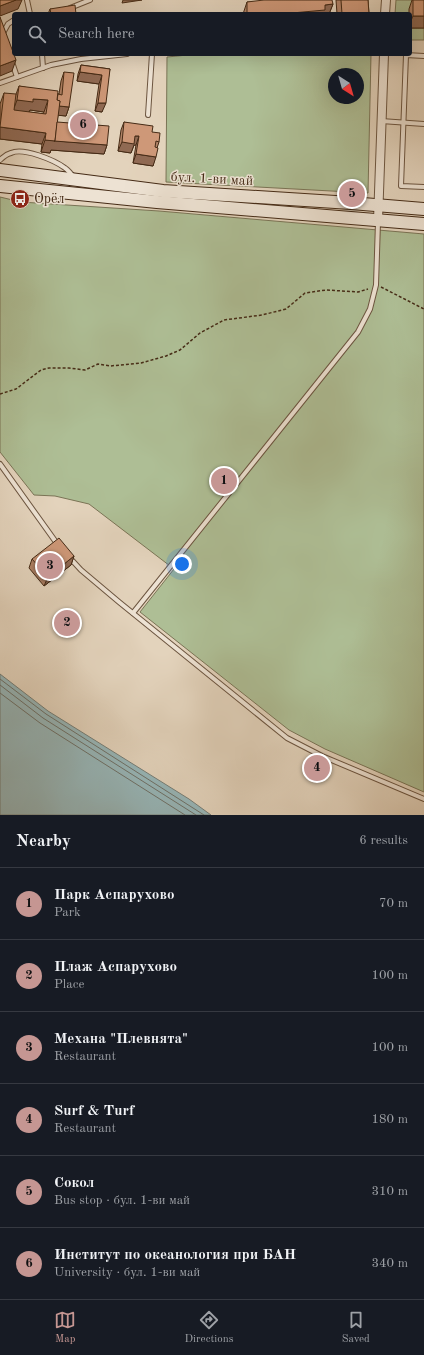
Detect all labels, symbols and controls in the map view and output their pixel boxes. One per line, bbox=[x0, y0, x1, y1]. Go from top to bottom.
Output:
search box bbox=[12, 12, 412, 56]
icon: search bbox=[26, 23, 48, 45]
text: Search here bbox=[58, 27, 135, 42]
north arrow bbox=[328, 68, 364, 104]
pin: 6 bbox=[70, 110, 96, 140]
street label: бул. 1-ви май bbox=[170, 170, 254, 188]
pin: 5 bbox=[339, 179, 365, 209]
bus stop icon: Орёл bbox=[9, 188, 31, 210]
place label: Орёл bbox=[34, 192, 65, 206]
pin: 1 bbox=[211, 466, 237, 496]
pin: 3 bbox=[37, 551, 63, 581]
your location bbox=[172, 554, 192, 574]
pin: 2 bbox=[54, 608, 80, 638]
pin: 4 bbox=[304, 753, 330, 783]
text: Nearby bbox=[16, 833, 71, 850]
text: 6 results bbox=[359, 834, 408, 847]
text: Парк Аспарухово bbox=[54, 888, 174, 903]
text: 1 bbox=[25, 897, 33, 910]
text: 70 m bbox=[379, 897, 408, 910]
text: Park bbox=[54, 906, 81, 919]
text: Плаж Аспарухово bbox=[54, 960, 177, 975]
text: 2 bbox=[25, 969, 33, 982]
text: 100 m bbox=[371, 969, 408, 982]
text: Place bbox=[54, 978, 84, 991]
text: Механа "Плевнята" bbox=[54, 1032, 188, 1047]
text: 3 bbox=[25, 1041, 33, 1054]
text: 100 m bbox=[371, 1041, 408, 1054]
text: Restaurant bbox=[54, 1050, 116, 1063]
text: Surf & Turf bbox=[54, 1104, 134, 1119]
text: 4 bbox=[25, 1113, 33, 1126]
text: 180 m bbox=[371, 1113, 408, 1126]
text: Restaurant bbox=[54, 1122, 116, 1135]
text: Сокол bbox=[54, 1176, 94, 1191]
text: 5 bbox=[25, 1185, 33, 1198]
text: 310 m bbox=[371, 1185, 408, 1198]
text: Bus stop · бул. 1-ви май bbox=[54, 1194, 190, 1207]
text: Институт по океанология при БАН bbox=[54, 1248, 296, 1263]
text: 6 bbox=[25, 1257, 33, 1270]
text: 340 m bbox=[371, 1257, 408, 1270]
text: University · бул. 1-ви май bbox=[54, 1266, 200, 1279]
tab: Map bbox=[54, 1309, 76, 1347]
tab: Directions bbox=[185, 1309, 233, 1347]
tab: Saved bbox=[342, 1309, 370, 1347]

